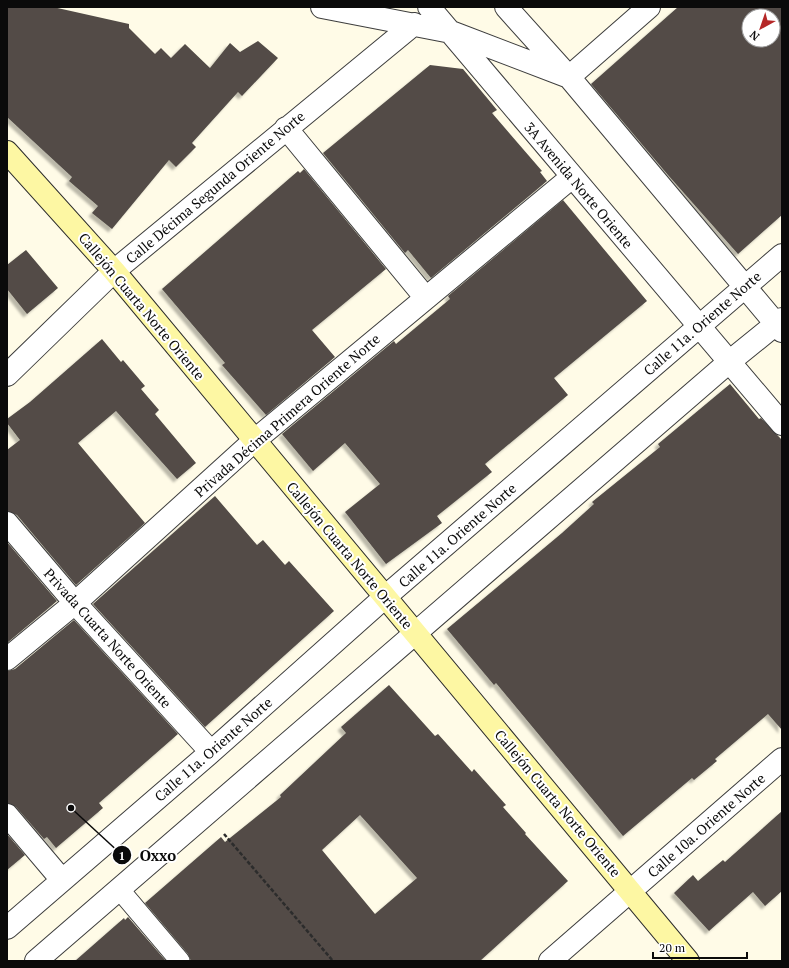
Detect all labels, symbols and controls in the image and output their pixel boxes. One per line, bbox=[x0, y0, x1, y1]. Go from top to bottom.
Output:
north arrow bbox=[741, 8, 781, 48]
text: N bbox=[746, 27, 762, 44]
street label: Calle Décima Segunda Oriente Norte bbox=[121, 106, 309, 268]
street label: 3A Avenida Norte Oriente bbox=[520, 118, 638, 252]
street label: Callejón Cuarta Norte Oriente bbox=[75, 228, 209, 384]
street label: Calle 11a. Oriente Norte bbox=[639, 267, 765, 379]
street label: Privada Décima Primera Oriente Norte bbox=[190, 329, 384, 501]
street label: Callejón Cuarta Norte Oriente bbox=[283, 477, 417, 633]
street label: Calle 11a. Oriente Norte bbox=[394, 479, 520, 591]
street label: Privada Cuarta Norte Oriente bbox=[40, 564, 176, 712]
street label: Calle 11a. Oriente Norte bbox=[150, 693, 276, 805]
street label: Callejón Cuarta Norte Oriente bbox=[491, 725, 625, 881]
street label: Calle 10a. Oriente Norte bbox=[643, 769, 769, 881]
callout: Oxxo bbox=[112, 842, 185, 869]
text: Oxxo bbox=[140, 845, 176, 865]
text: 1 bbox=[119, 848, 125, 863]
scale bar bbox=[653, 934, 747, 960]
text: 20 m bbox=[659, 940, 686, 955]

